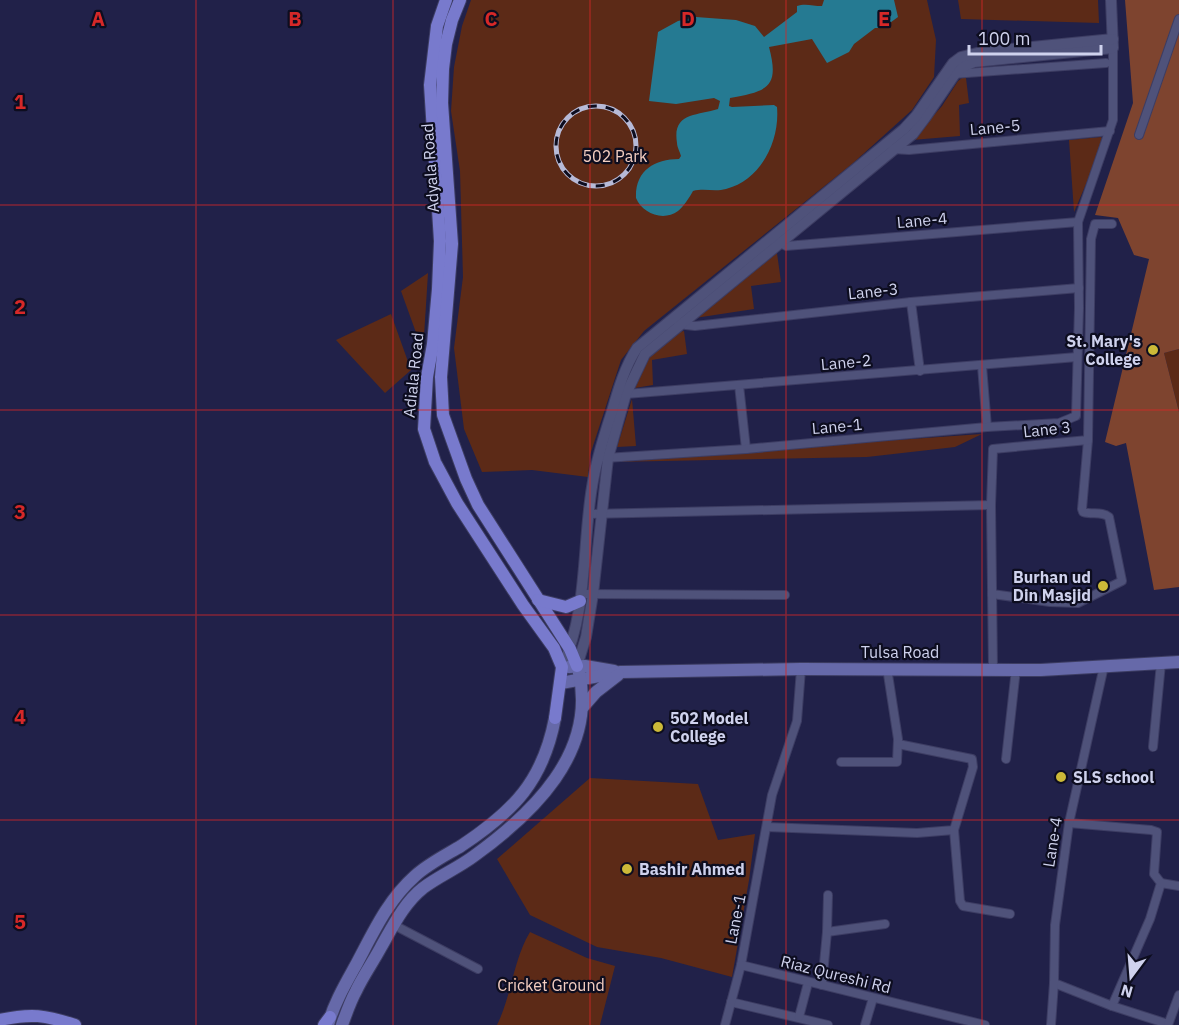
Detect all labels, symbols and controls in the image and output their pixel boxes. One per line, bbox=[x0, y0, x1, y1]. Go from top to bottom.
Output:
text: A bbox=[91, 5, 105, 32]
text: B bbox=[288, 5, 302, 32]
text: C bbox=[484, 5, 498, 32]
text: D bbox=[681, 5, 695, 32]
text: E bbox=[878, 5, 890, 32]
scale bar bbox=[969, 18, 1101, 56]
text: 100 m bbox=[978, 27, 1030, 50]
text: 1 bbox=[14, 88, 26, 115]
street label: Lane-5 bbox=[969, 115, 1021, 139]
street label: Adyala Road bbox=[417, 123, 443, 213]
park label: 502 Park bbox=[583, 146, 648, 166]
street label: Lane-4 bbox=[896, 208, 948, 232]
street label: Lane-3 bbox=[847, 278, 899, 304]
text: 2 bbox=[14, 293, 26, 320]
street label: Adiala Road bbox=[399, 331, 427, 419]
place label: St. Mary's College bbox=[1066, 331, 1141, 369]
marker: St. Mary's College bbox=[1146, 343, 1160, 357]
street label: Lane-2 bbox=[820, 350, 872, 374]
street label: Lane-1 bbox=[811, 414, 863, 438]
street label: Lane 3 bbox=[1022, 417, 1072, 441]
text: 3 bbox=[14, 498, 26, 525]
place label: Burhan ud Din Masjid bbox=[1013, 567, 1091, 605]
marker: Burhan ud Din Masjid bbox=[1096, 579, 1110, 593]
street label: Tulsa Road bbox=[861, 642, 939, 662]
text: 4 bbox=[14, 703, 26, 730]
place label: 502 Model College bbox=[670, 708, 748, 746]
marker: 502 Model College bbox=[651, 720, 665, 734]
place label: SLS school bbox=[1073, 767, 1154, 787]
marker: SLS school bbox=[1054, 770, 1068, 784]
street label: Lane-4 bbox=[1038, 815, 1066, 869]
place label: Bashir Ahmed bbox=[639, 859, 745, 879]
marker: Bashir Ahmed bbox=[620, 862, 634, 876]
street label: Lane-1 bbox=[720, 892, 750, 946]
text: 5 bbox=[14, 908, 26, 935]
north arrow bbox=[1101, 947, 1161, 1007]
street label: Riaz Qureshi Rd bbox=[779, 951, 893, 997]
park label: Cricket Ground bbox=[497, 975, 605, 995]
text: N bbox=[1119, 980, 1135, 1003]

